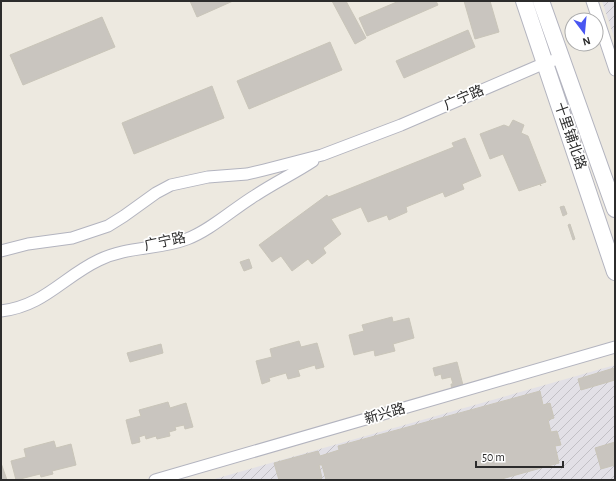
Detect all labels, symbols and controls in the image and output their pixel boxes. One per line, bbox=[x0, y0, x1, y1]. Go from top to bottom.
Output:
north arrow bbox=[564, 12, 604, 52]
text: N bbox=[581, 35, 592, 47]
street label: 广宁路 bbox=[441, 82, 486, 113]
street label: 十里铺北路 bbox=[552, 100, 590, 171]
street label: 广宁路 bbox=[143, 229, 187, 253]
street label: 新兴路 bbox=[363, 401, 407, 427]
scale bar bbox=[476, 443, 563, 469]
text: 50 m bbox=[482, 451, 505, 463]

